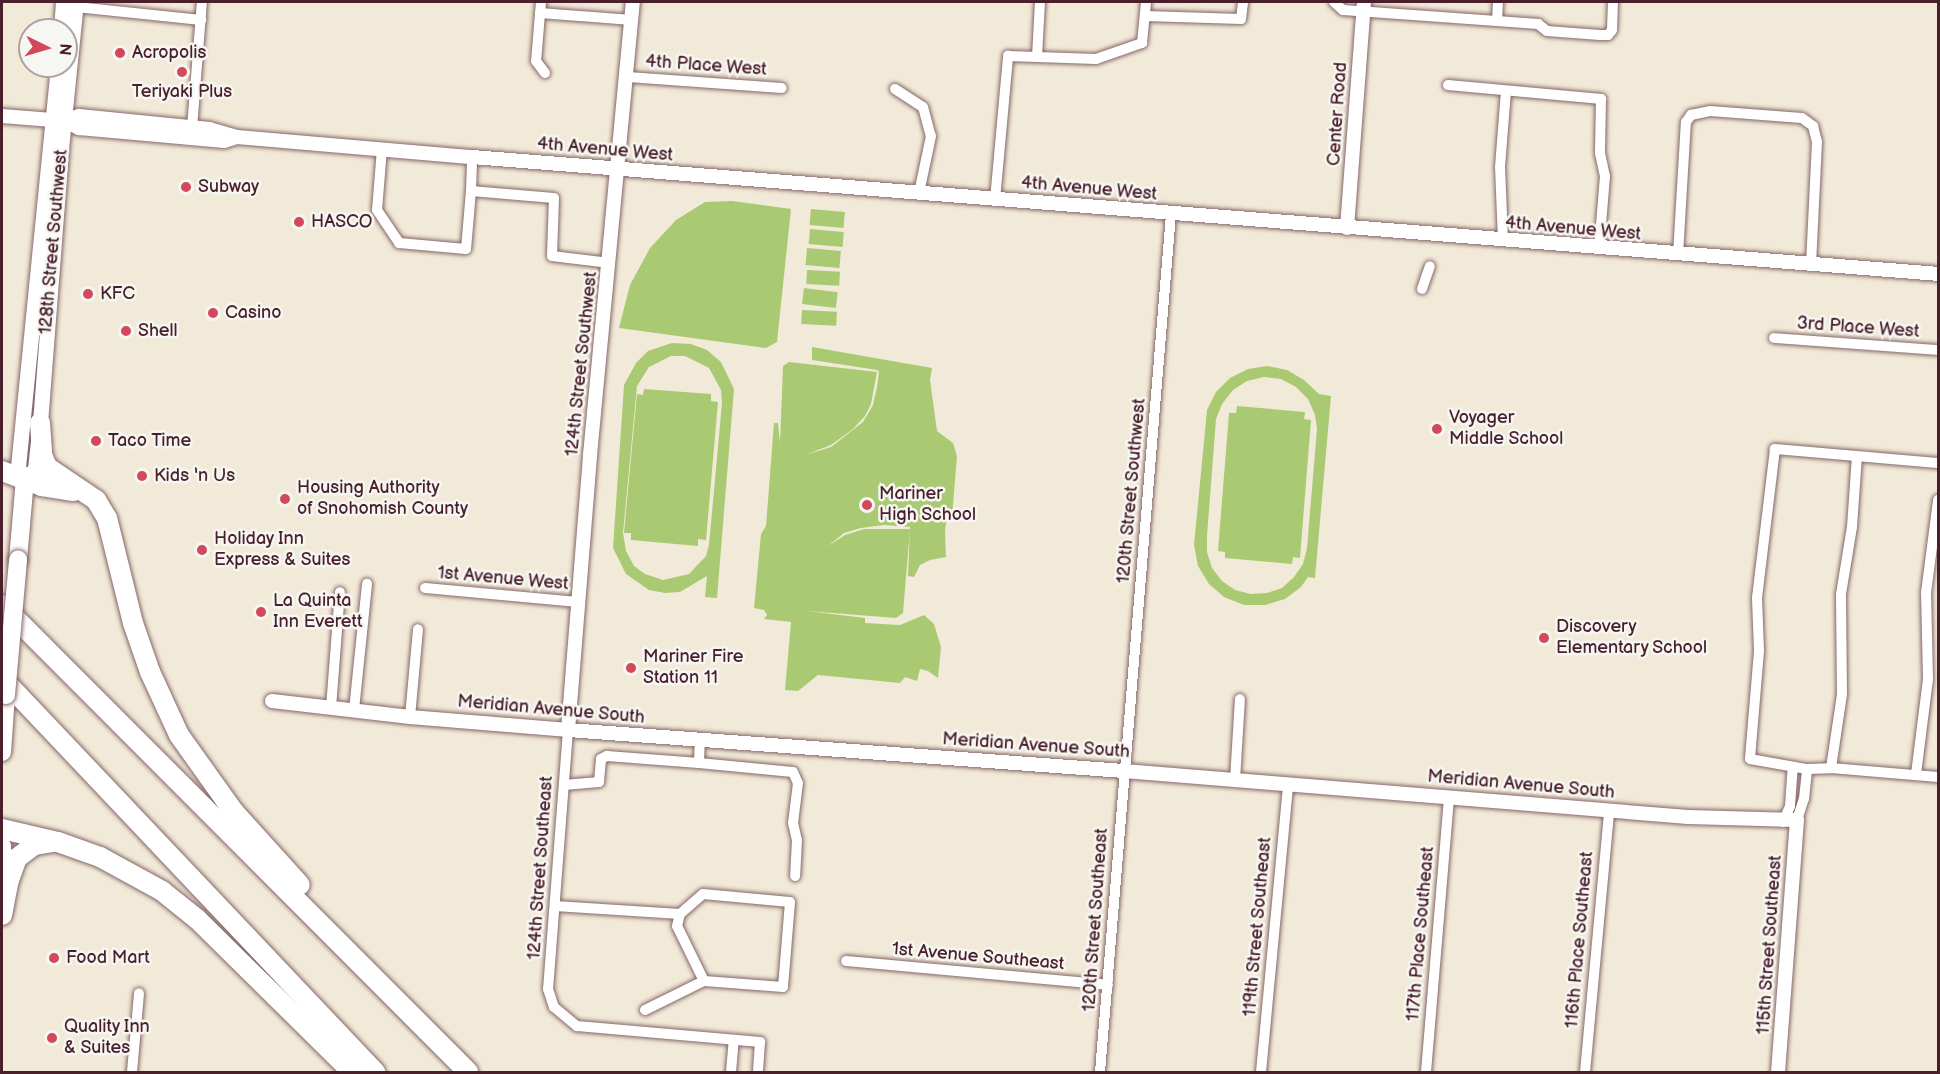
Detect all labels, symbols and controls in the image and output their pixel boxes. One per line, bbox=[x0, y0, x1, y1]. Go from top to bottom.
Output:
north arrow bbox=[18, 18, 78, 78]
place label: Acropolis bbox=[132, 42, 206, 64]
text: N bbox=[54, 43, 74, 56]
marker: Acropolis bbox=[113, 46, 127, 60]
street label: 4th Place West bbox=[644, 51, 768, 81]
street label: Center Road bbox=[1324, 61, 1352, 167]
marker: Teriyaki Plus bbox=[175, 65, 189, 79]
place label: Teriyaki Plus bbox=[132, 81, 232, 103]
street label: 4th Avenue West bbox=[536, 133, 674, 167]
street label: 128th Street Southwest bbox=[35, 148, 73, 336]
street label: 4th Avenue West bbox=[1020, 172, 1158, 206]
place label: Subway bbox=[198, 176, 259, 198]
marker: Subway bbox=[179, 180, 193, 194]
place label: HASCO bbox=[311, 211, 373, 233]
street label: 4th Avenue West bbox=[1504, 212, 1642, 246]
marker: HASCO bbox=[292, 215, 306, 229]
street label: 124th Street Southwest bbox=[562, 270, 602, 458]
place label: KFC bbox=[100, 283, 135, 305]
marker: KFC bbox=[81, 287, 95, 301]
place label: Casino bbox=[225, 302, 281, 324]
marker: Casino bbox=[206, 306, 220, 320]
street label: 3rd Place West bbox=[1796, 313, 1920, 343]
place label: Shell bbox=[138, 320, 178, 342]
marker: Shell bbox=[119, 324, 133, 338]
street label: 120th Street Southwest bbox=[1113, 397, 1151, 585]
place label: Voyager Middle School bbox=[1449, 408, 1564, 450]
marker: Voyager Middle School bbox=[1430, 422, 1444, 436]
place label: Taco Time bbox=[108, 430, 192, 452]
marker: Taco Time bbox=[89, 434, 103, 448]
place label: Kids 'n Us bbox=[154, 465, 235, 487]
marker: Kids 'n Us bbox=[135, 469, 149, 483]
place label: Housing Authority of Snohomish County bbox=[297, 478, 469, 520]
place label: Mariner High School bbox=[879, 484, 976, 526]
marker: Housing Authority of Snohomish County bbox=[278, 492, 292, 506]
marker: Mariner High School bbox=[860, 498, 874, 512]
place label: Holiday Inn Express & Suites bbox=[214, 529, 351, 572]
marker: Holiday Inn Express & Suites bbox=[195, 543, 209, 557]
street label: 1st Avenue West bbox=[436, 562, 570, 596]
place label: La Quinta Inn Everett bbox=[273, 591, 363, 634]
marker: La Quinta Inn Everett bbox=[254, 605, 268, 619]
place label: Discovery Elementary School bbox=[1556, 617, 1709, 660]
marker: Discovery Elementary School bbox=[1537, 631, 1551, 645]
place label: Mariner Fire Station 11 bbox=[643, 647, 743, 690]
marker: Mariner Fire Station 11 bbox=[624, 661, 638, 675]
street label: Meridian Avenue South bbox=[456, 691, 646, 729]
street label: Meridian Avenue South bbox=[941, 729, 1131, 763]
street label: Meridian Avenue South bbox=[1426, 766, 1616, 804]
street label: 124th Street Southeast bbox=[524, 775, 558, 961]
street label: 120th Street Southeast bbox=[1079, 827, 1113, 1013]
street label: 119th Street Southeast bbox=[1239, 836, 1277, 1018]
street label: 117th Place Southeast bbox=[1403, 846, 1439, 1022]
street label: 116th Place Southeast bbox=[1562, 851, 1598, 1029]
street label: 115th Street Southeast bbox=[1753, 854, 1787, 1036]
street label: 1st Avenue Southeast bbox=[891, 939, 1065, 975]
place label: Food Mart bbox=[66, 947, 150, 969]
marker: Food Mart bbox=[47, 951, 61, 965]
place label: Quality Inn & Suites bbox=[64, 1017, 151, 1060]
marker: Quality Inn & Suites bbox=[45, 1031, 59, 1045]

